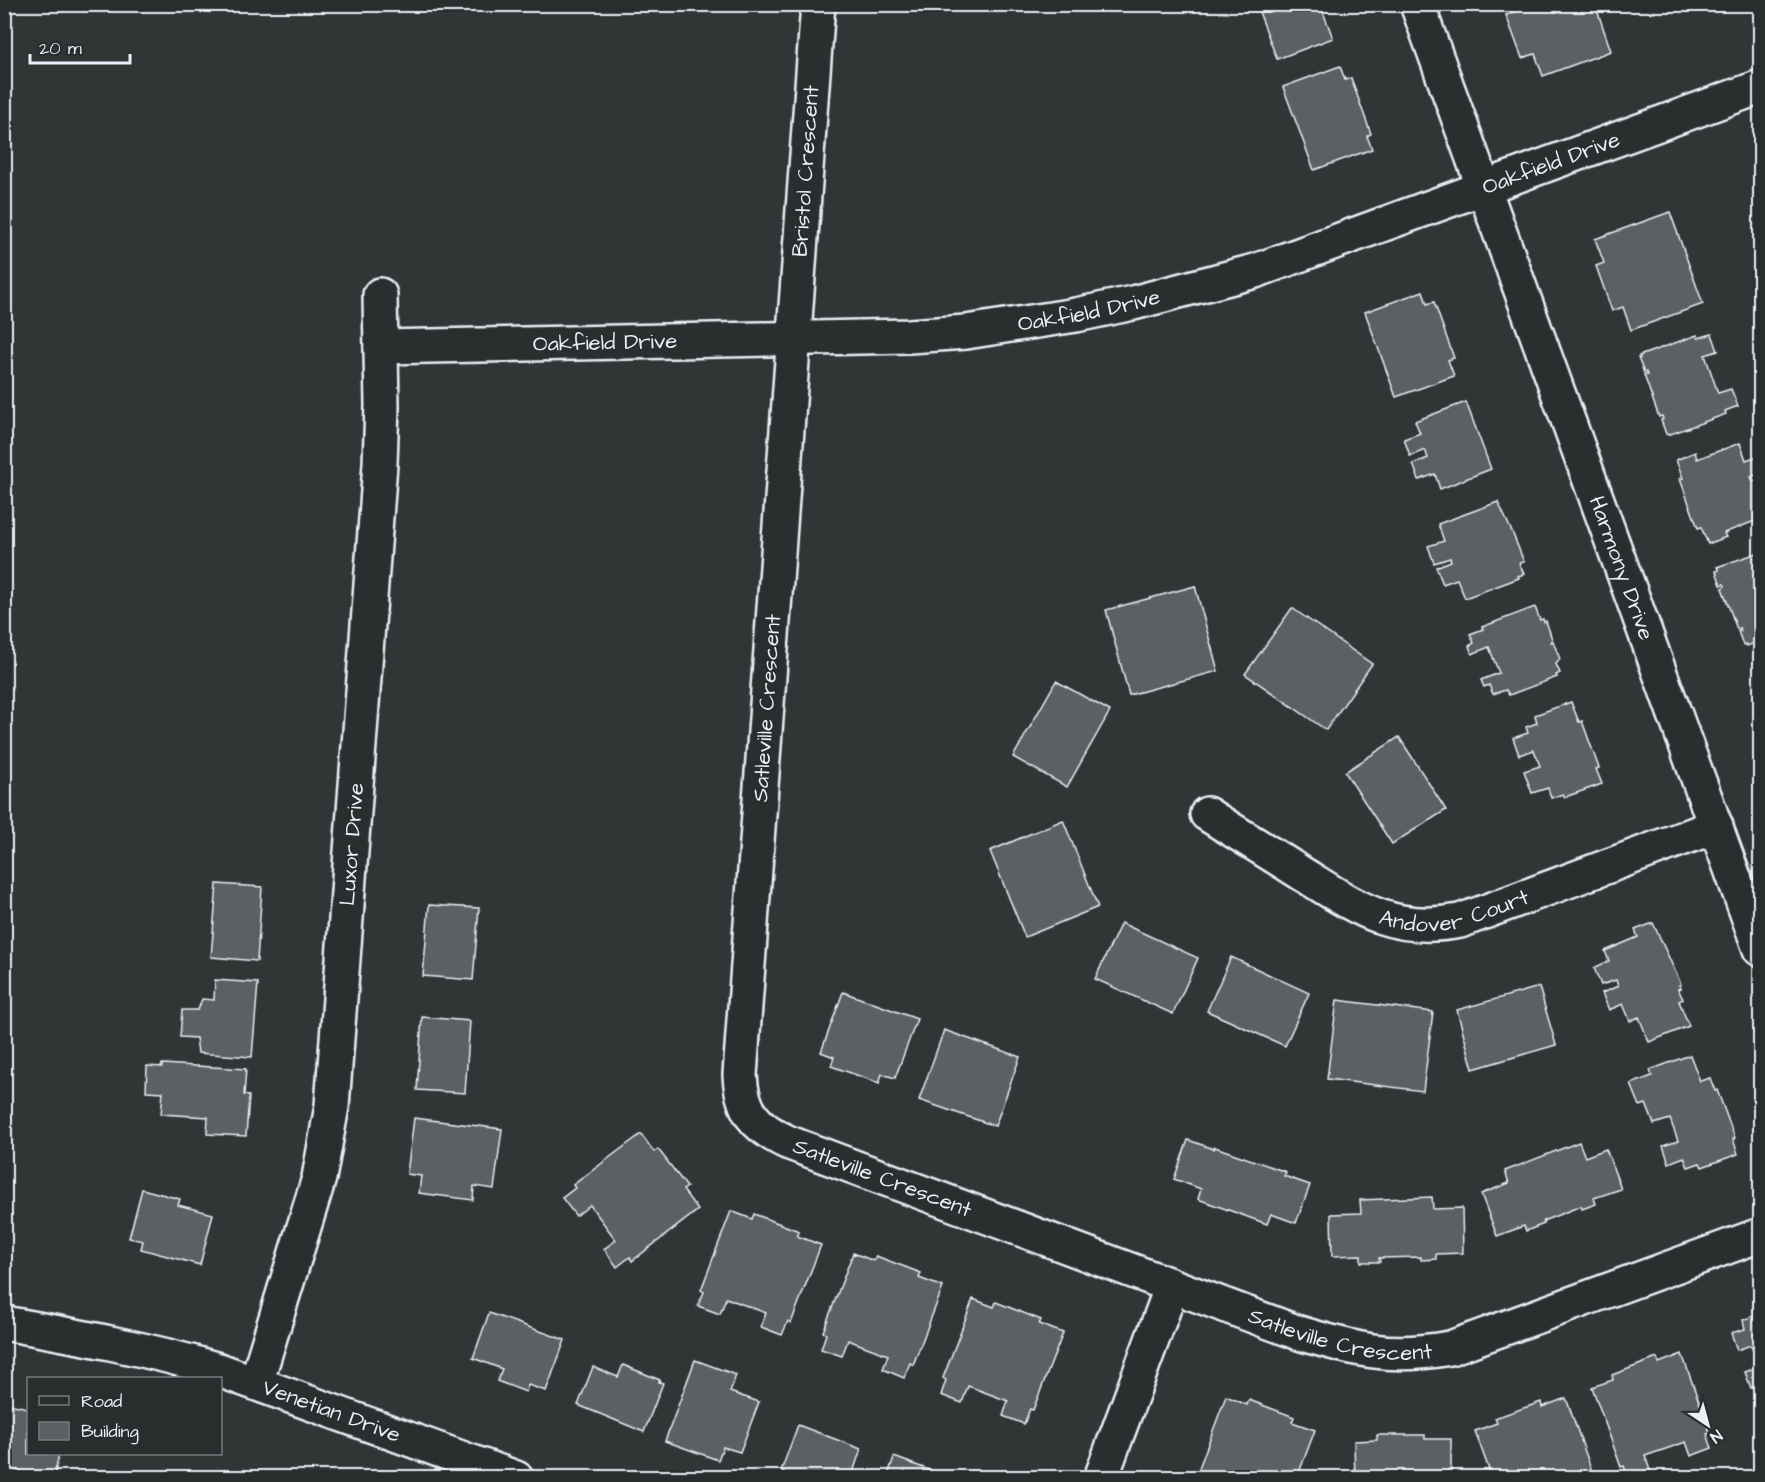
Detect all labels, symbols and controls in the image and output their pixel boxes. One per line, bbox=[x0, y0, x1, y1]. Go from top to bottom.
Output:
scale bar bbox=[30, 27, 130, 65]
text: 20 m bbox=[39, 36, 82, 61]
street label: Bristol Crescent bbox=[785, 84, 827, 258]
street label: Oakfield Drive bbox=[1478, 124, 1624, 202]
street label: Oakfield Drive bbox=[1016, 281, 1164, 339]
street label: Oakfield Drive bbox=[532, 325, 678, 359]
street label: Harmony Drive bbox=[1581, 492, 1662, 644]
street label: Satleville Crescent bbox=[745, 613, 789, 803]
street label: Luxor Drive bbox=[332, 782, 372, 907]
street label: Andover Court bbox=[1376, 881, 1533, 940]
street label: Satleville Crescent bbox=[789, 1130, 976, 1225]
street label: Satleville Crescent bbox=[1244, 1300, 1434, 1368]
street label: Venetian Drive bbox=[258, 1372, 405, 1450]
legend bbox=[27, 1377, 222, 1455]
text: Road bbox=[81, 1389, 122, 1414]
north arrow bbox=[1678, 1395, 1738, 1455]
text: Building bbox=[81, 1419, 139, 1445]
text: N bbox=[1706, 1424, 1727, 1448]

